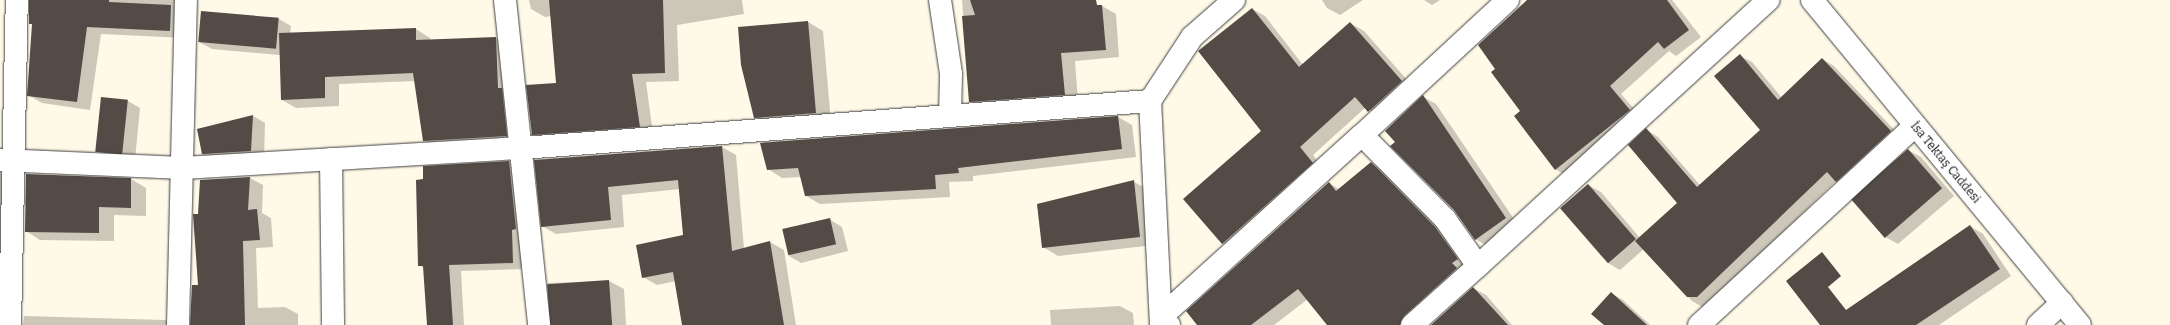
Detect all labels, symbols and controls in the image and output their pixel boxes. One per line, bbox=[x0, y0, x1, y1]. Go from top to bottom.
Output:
street label: İsa Tektaş Caddesi bbox=[1907, 119, 1983, 207]

